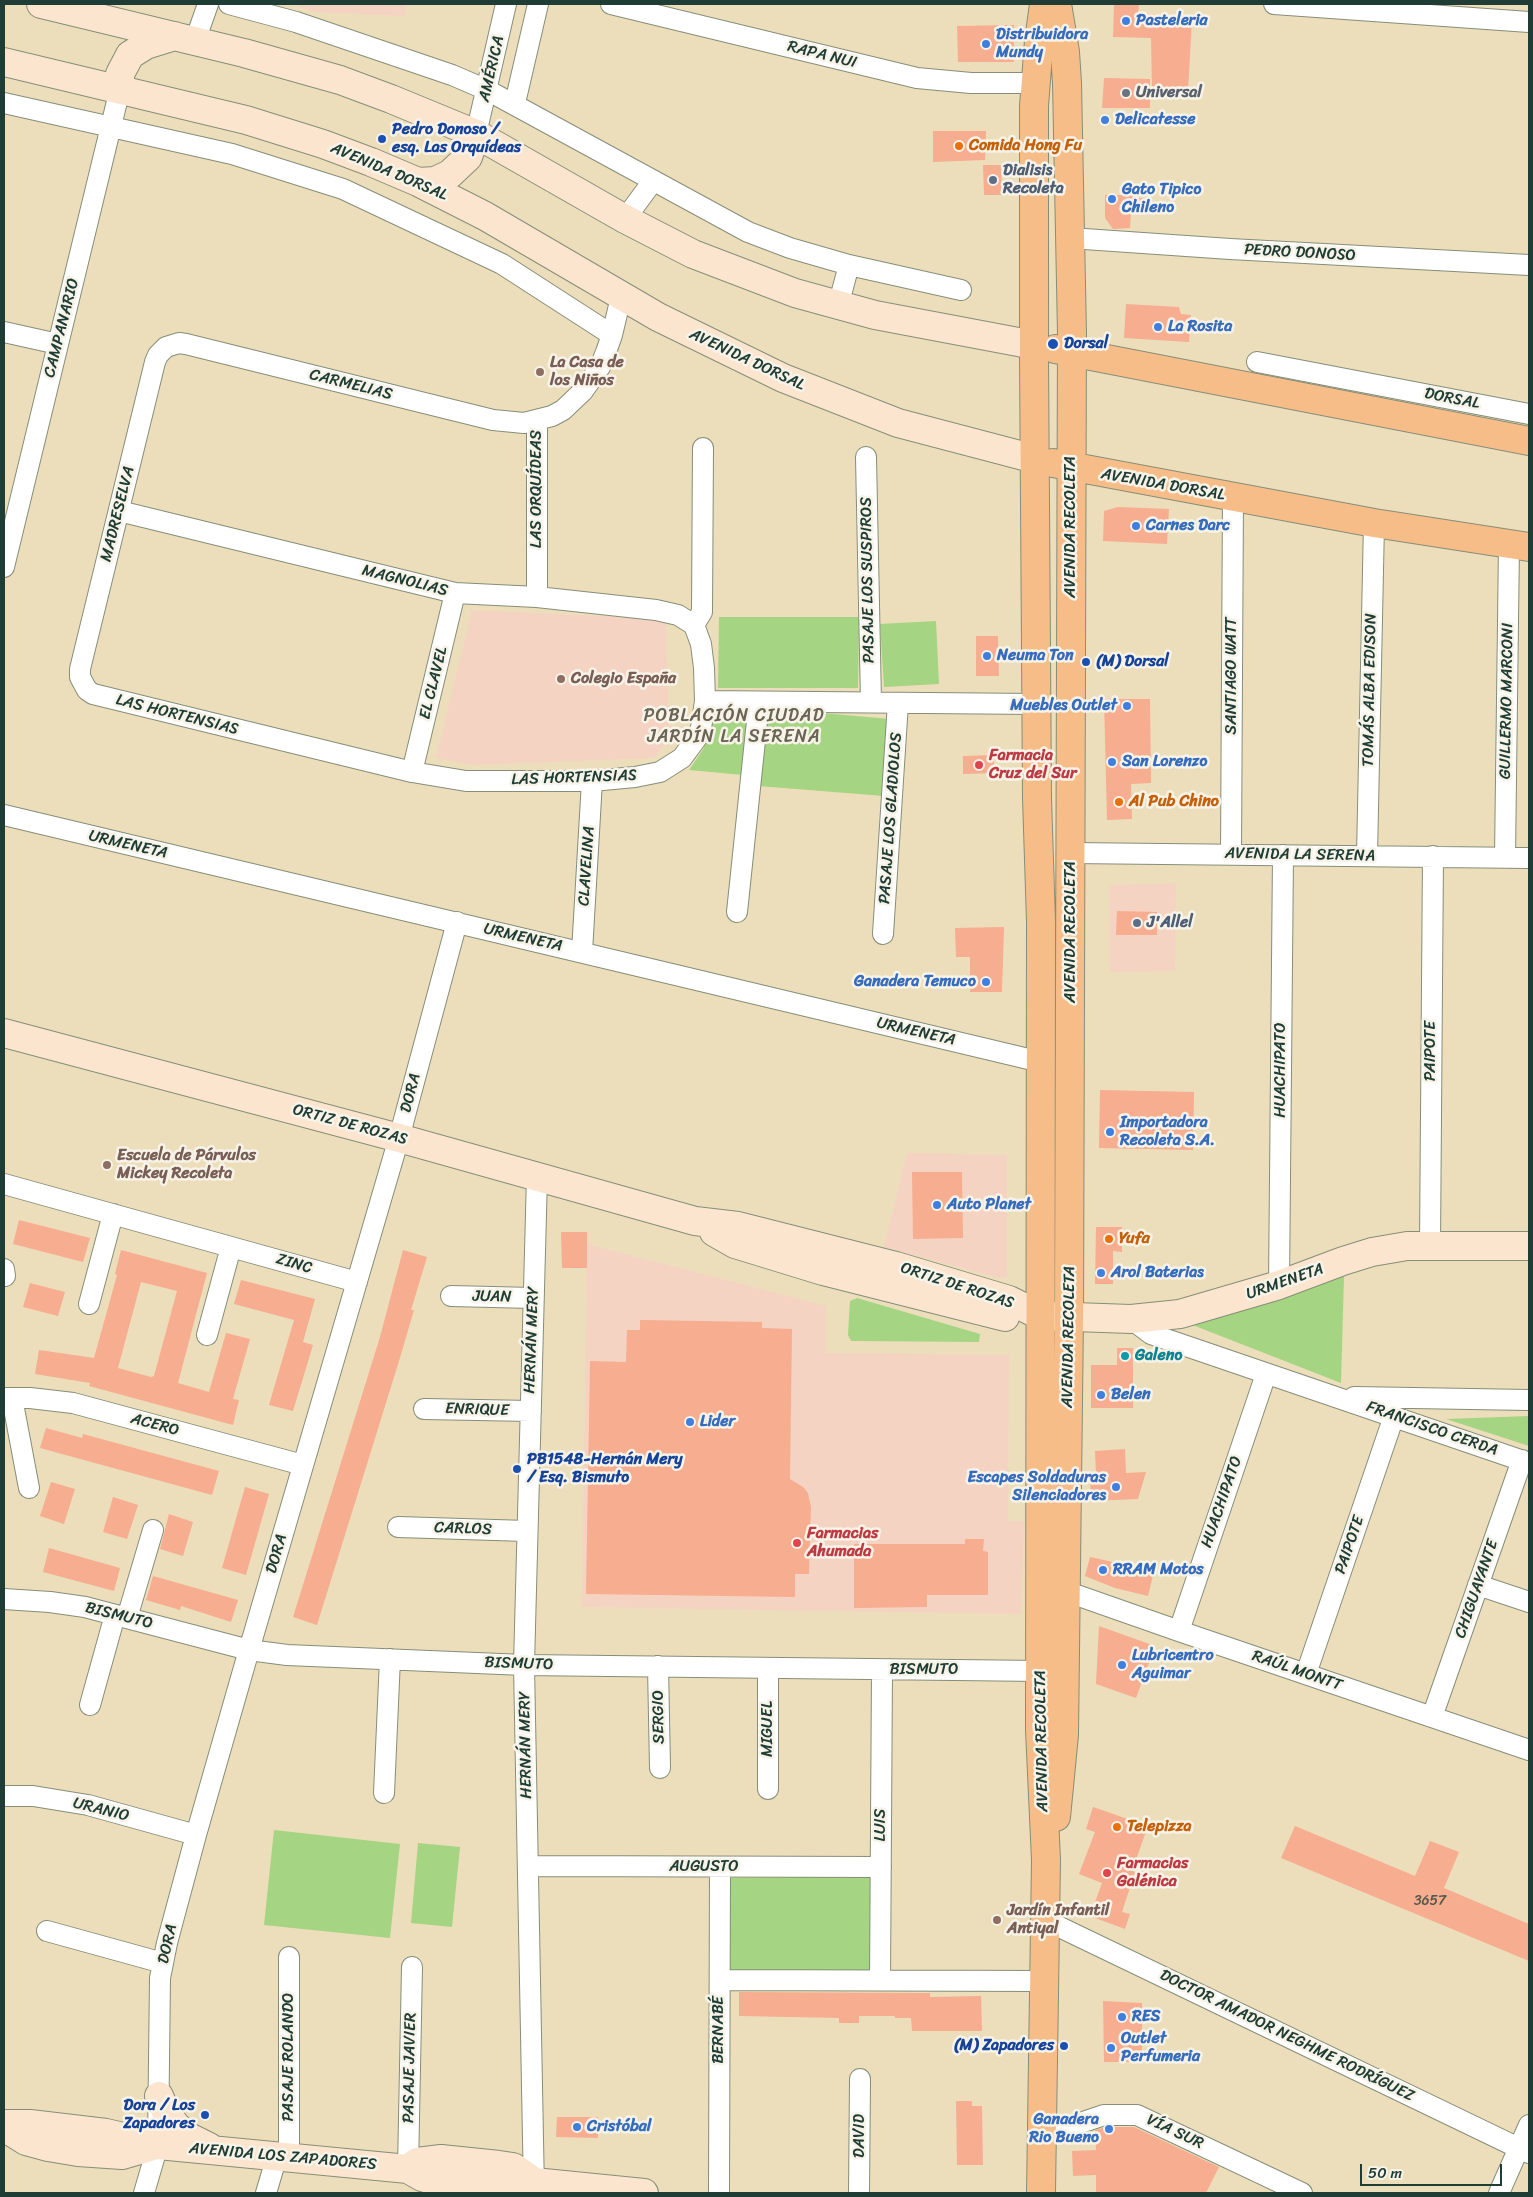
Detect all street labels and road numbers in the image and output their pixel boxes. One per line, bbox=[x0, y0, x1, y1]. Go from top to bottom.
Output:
street label: AMÉRICA bbox=[475, 34, 509, 104]
street label: RAPA NUI bbox=[785, 37, 859, 73]
street label: AVENIDA DORSAL bbox=[328, 139, 450, 205]
street label: PEDRO DONOSO bbox=[1244, 240, 1356, 266]
street label: CAMPANARIO bbox=[40, 276, 84, 380]
street label: AVENIDA DORSAL bbox=[686, 325, 808, 395]
street label: CARMELIAS bbox=[308, 365, 394, 405]
street label: DORSAL bbox=[1423, 384, 1481, 414]
street label: LAS ORQUÍDEAS bbox=[527, 430, 547, 548]
street label: AVENIDA RECOLETA bbox=[1061, 456, 1081, 598]
street label: MADRESELVA bbox=[97, 464, 139, 564]
street label: AVENIDA DORSAL bbox=[1100, 465, 1226, 505]
street label: PASAJE LOS SUSPIROS bbox=[857, 497, 879, 663]
street label: MAGNOLIAS bbox=[360, 561, 450, 601]
street label: TOMÁS ALBA EDISON bbox=[1359, 613, 1381, 767]
street label: SANTIAGO WATT bbox=[1222, 617, 1242, 735]
street label: GUILLERMO MARCONI bbox=[1496, 623, 1518, 779]
street label: EL CLAVEL bbox=[416, 645, 452, 721]
street label: LAS HORTENSIAS bbox=[114, 691, 240, 739]
street label: PASAJE LOS GLADIOLOS bbox=[875, 731, 907, 905]
street label: LAS HORTENSIAS bbox=[511, 766, 637, 790]
street label: CLAVELINA bbox=[575, 825, 599, 907]
street label: URMENETA bbox=[87, 827, 169, 863]
street label: AVENIDA LA SERENA bbox=[1225, 844, 1375, 866]
street label: AVENIDA RECOLETA bbox=[1061, 861, 1081, 1003]
street label: URMENETA bbox=[482, 920, 564, 956]
street label: URMENETA bbox=[875, 1014, 957, 1050]
street label: PAIPOTE bbox=[1421, 1021, 1441, 1081]
street label: HUACHIPATO bbox=[1271, 1022, 1291, 1118]
street label: DORA bbox=[397, 1071, 425, 1115]
street label: ORTIZ DE ROZAS bbox=[291, 1100, 409, 1150]
street label: ZINC bbox=[274, 1250, 314, 1278]
street label: ORTIZ DE ROZAS bbox=[898, 1259, 1016, 1313]
street label: URMENETA bbox=[1244, 1260, 1326, 1304]
street label: AVENIDA RECOLETA bbox=[1058, 1266, 1080, 1408]
street label: HERNÁN MERY bbox=[521, 1286, 543, 1394]
street label: JUAN bbox=[472, 1287, 512, 1307]
street label: FRANCISCO CERDA bbox=[1364, 1397, 1500, 1461]
street label: ENRIQUE bbox=[445, 1399, 509, 1421]
street label: ACERO bbox=[129, 1409, 181, 1441]
street label: HUACHIPATO bbox=[1197, 1454, 1247, 1550]
street label: PAIPOTE bbox=[1331, 1513, 1369, 1577]
street label: CARLOS bbox=[434, 1518, 492, 1540]
street label: DORA bbox=[262, 1532, 292, 1576]
street label: CHIGUAYANTE bbox=[1451, 1537, 1503, 1641]
street label: BISMUTO bbox=[83, 1598, 155, 1634]
street label: RAÚL MONTT bbox=[1250, 1647, 1344, 1695]
street label: BISMUTO bbox=[484, 1653, 554, 1675]
street label: BISMUTO bbox=[889, 1660, 959, 1680]
street label: AVENIDA RECOLETA bbox=[1031, 1670, 1053, 1812]
street label: SERGIO bbox=[649, 1690, 669, 1744]
street label: HERNÁN MERY bbox=[515, 1691, 537, 1799]
street label: MIGUEL bbox=[758, 1701, 778, 1757]
street label: URANIO bbox=[71, 1794, 131, 1826]
street label: LUIS bbox=[871, 1809, 891, 1841]
street label: AUGUSTO bbox=[669, 1857, 739, 1877]
street label: DORA bbox=[154, 1922, 182, 1966]
street label: DOCTOR AMADOR NEGHME RODRÍGUEZ bbox=[1156, 1966, 1418, 2106]
street label: PASAJE ROLANDO bbox=[279, 1993, 299, 2121]
street label: BERNABÉ bbox=[709, 1996, 729, 2064]
street label: PASAJE JAVIER bbox=[399, 2013, 421, 2123]
street label: VÍA SUR bbox=[1143, 2110, 1207, 2154]
street label: DAVID bbox=[850, 2114, 870, 2158]
street label: AVENIDA LOS ZAPADORES bbox=[188, 2139, 378, 2175]

